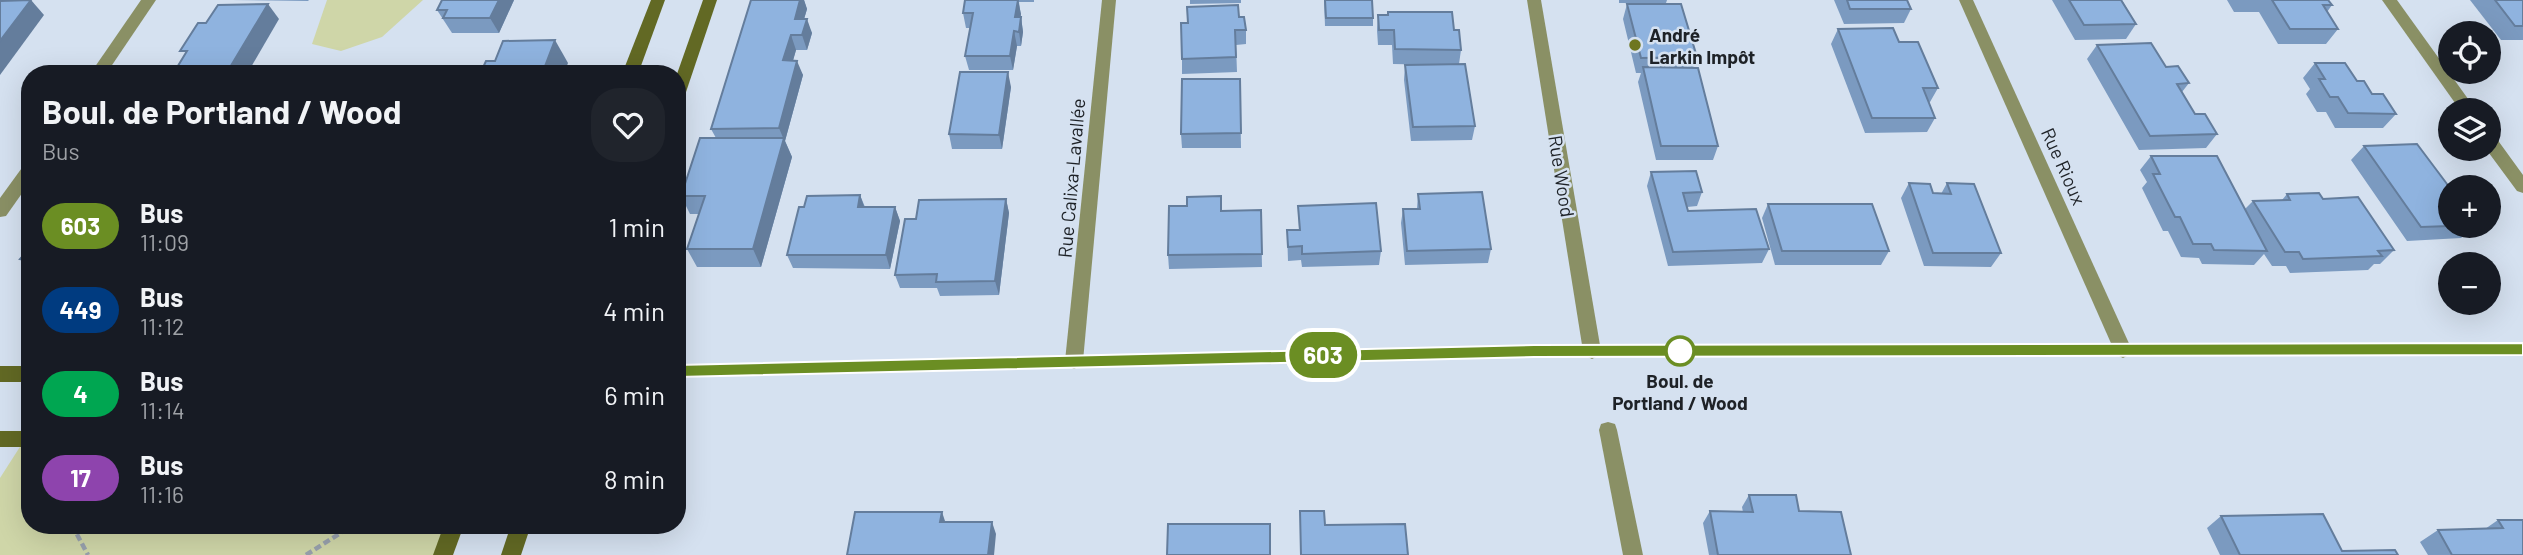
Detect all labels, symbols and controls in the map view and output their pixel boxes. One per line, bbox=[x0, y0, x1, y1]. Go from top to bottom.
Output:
map controls bbox=[2438, 21, 2501, 315]
button: locate bbox=[2438, 21, 2501, 84]
place label: André Larkin Impôt bbox=[1649, 23, 1755, 68]
marker: André Larkin Impôt bbox=[1627, 37, 1643, 53]
button: heart bbox=[591, 88, 665, 162]
text: Boul. de Portland / Wood bbox=[42, 91, 401, 131]
street label: Rue Calixa-Lavallée bbox=[1053, 97, 1089, 259]
button: layers bbox=[2438, 98, 2501, 161]
street label: Rue Rioux bbox=[2037, 124, 2091, 208]
street label: Rue Wood bbox=[1544, 133, 1580, 219]
text: Bus bbox=[42, 137, 80, 165]
button: + bbox=[2438, 175, 2501, 238]
text: Bus bbox=[140, 197, 183, 228]
text: 603 bbox=[61, 211, 100, 240]
text: 1 min bbox=[609, 211, 665, 242]
text: 11:09 bbox=[140, 228, 189, 256]
button: − bbox=[2438, 252, 2501, 315]
text: Bus bbox=[140, 281, 183, 312]
text: 449 bbox=[60, 295, 101, 324]
text: 4 min bbox=[603, 295, 665, 326]
text: 11:12 bbox=[140, 312, 184, 340]
line badge: 603 bbox=[1283, 332, 1363, 378]
marker: Boul. de Portland / Wood bbox=[1665, 336, 1695, 366]
text: 603 bbox=[1303, 340, 1343, 369]
text: Bus bbox=[140, 365, 183, 396]
place label: Boul. de Portland / Wood bbox=[1612, 369, 1748, 414]
text: 4 bbox=[73, 379, 88, 408]
text: 6 min bbox=[604, 379, 665, 410]
text: 11:14 bbox=[140, 396, 185, 424]
text: Bus bbox=[140, 449, 183, 480]
text: 17 bbox=[70, 463, 91, 492]
text: 8 min bbox=[604, 463, 665, 494]
text: 11:16 bbox=[140, 480, 184, 508]

